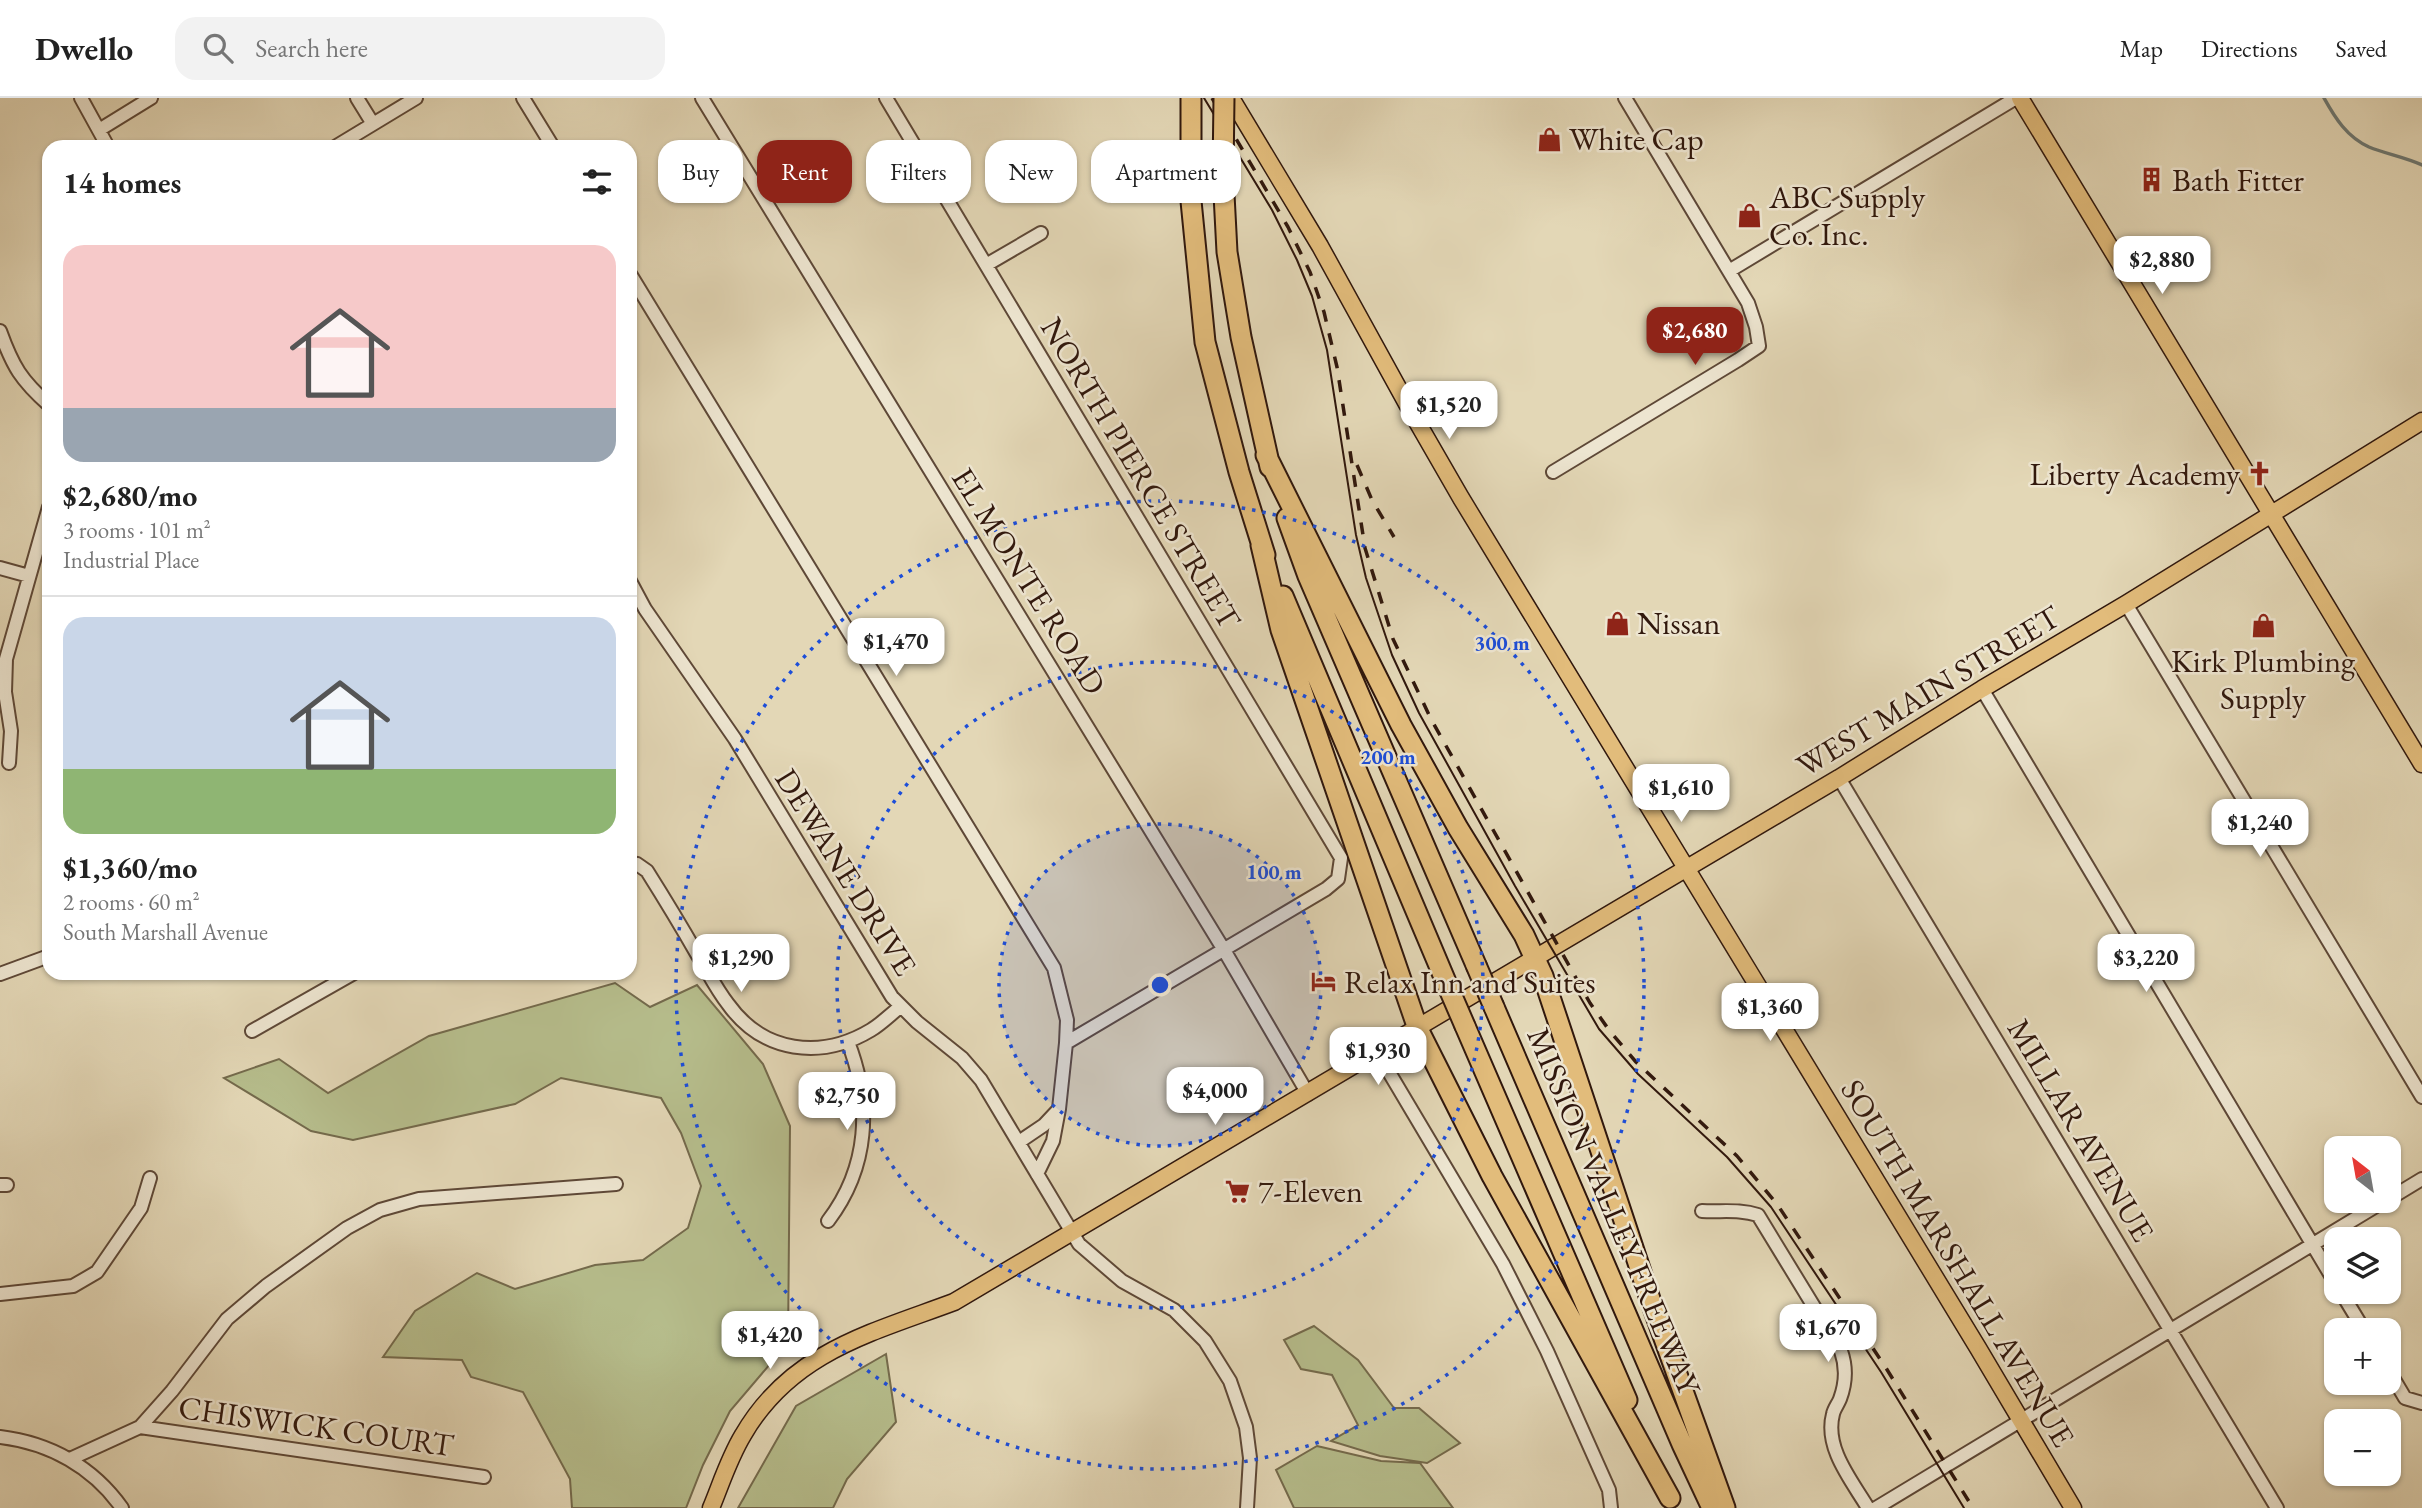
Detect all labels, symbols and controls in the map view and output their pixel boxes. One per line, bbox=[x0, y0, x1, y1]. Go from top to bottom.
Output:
search box bbox=[175, 17, 665, 80]
text: Dwello bbox=[35, 27, 133, 70]
icon: search bbox=[199, 29, 237, 67]
text: Search here bbox=[255, 31, 368, 65]
text: Map bbox=[2120, 33, 2163, 64]
text: Directions bbox=[2201, 33, 2298, 64]
text: Saved bbox=[2336, 33, 2387, 64]
place label: White Cap bbox=[1569, 118, 1704, 160]
shop icon: White Cap bbox=[1535, 125, 1563, 153]
chip: Buy bbox=[658, 140, 743, 203]
chip: Rent bbox=[757, 140, 852, 203]
chip: Filters bbox=[866, 140, 971, 203]
chip: New bbox=[985, 140, 1077, 203]
chip: Apartment bbox=[1091, 140, 1241, 203]
place label: Bath Fitter bbox=[2172, 159, 2304, 201]
text: 14 homes bbox=[63, 163, 181, 202]
icon: filters bbox=[578, 163, 616, 201]
building icon: Bath Fitter bbox=[2138, 166, 2166, 194]
place label: ABC Supply Co. Inc. bbox=[1768, 176, 1926, 255]
shop icon: ABC Supply Co. Inc. bbox=[1735, 201, 1763, 229]
pin: $2,880 bbox=[2105, 236, 2219, 296]
text: $2,880 bbox=[2130, 244, 2194, 274]
icon: home bbox=[277, 290, 403, 416]
pin: $2,680 bbox=[1638, 308, 1752, 367]
street label: NORTH PIERCE STREET bbox=[1031, 309, 1251, 637]
text: $2,680 bbox=[1663, 315, 1727, 345]
pin: $1,520 bbox=[1392, 382, 1506, 441]
text: $1,520 bbox=[1417, 389, 1481, 419]
place label: Liberty Academy bbox=[2030, 453, 2241, 495]
street label: EL MONTE ROAD bbox=[942, 460, 1116, 702]
church icon: Liberty Academy bbox=[2246, 460, 2274, 488]
text: $2,680/mo bbox=[63, 476, 197, 515]
text: 3 rooms · 101 m² bbox=[63, 515, 211, 545]
text: Industrial Place bbox=[63, 545, 199, 575]
street label: WEST MAIN STREET bbox=[1788, 595, 2068, 786]
place label: Nissan bbox=[1637, 602, 1721, 644]
shop icon: Nissan bbox=[1603, 609, 1631, 637]
shop icon: Kirk Plumbing Supply bbox=[2249, 611, 2277, 639]
pin: $1,470 bbox=[839, 618, 953, 678]
text: $1,470 bbox=[864, 626, 928, 656]
text: 300 m bbox=[1474, 629, 1530, 656]
place label: Kirk Plumbing Supply bbox=[2171, 640, 2356, 719]
icon: home bbox=[277, 662, 403, 788]
text: 200 m bbox=[1360, 743, 1416, 770]
street label: DEWANE DRIVE bbox=[765, 761, 927, 983]
pin: $1,610 bbox=[1624, 764, 1738, 824]
text: $1,610 bbox=[1649, 772, 1713, 802]
pin: $1,240 bbox=[2203, 800, 2317, 859]
text: $1,240 bbox=[2228, 807, 2292, 837]
text: $1,360/mo bbox=[63, 848, 197, 887]
text: 100 m bbox=[1246, 858, 1302, 885]
text: 2 rooms · 60 m² bbox=[63, 887, 200, 917]
text: South Marshall Avenue bbox=[63, 917, 268, 947]
pin: $1,290 bbox=[684, 934, 798, 994]
pin: $3,220 bbox=[2089, 934, 2203, 994]
text: $1,290 bbox=[709, 942, 773, 972]
text: $3,220 bbox=[2114, 942, 2178, 972]
place label: Relax Inn and Suites bbox=[1344, 961, 1596, 1003]
hotel icon: Relax Inn and Suites bbox=[1310, 968, 1338, 996]
centre of rings bbox=[1148, 973, 1172, 997]
pin: $1,360 bbox=[1713, 984, 1827, 1043]
text: $1,360 bbox=[1738, 991, 1802, 1021]
street label: MILLAR AVENUE bbox=[1998, 1011, 2164, 1249]
street label: MISSION VALLEY FREEWAY bbox=[1517, 1021, 1711, 1402]
pin: $1,930 bbox=[1321, 1028, 1435, 1087]
text: $1,930 bbox=[1346, 1035, 1410, 1065]
pin: $4,000 bbox=[1158, 1068, 1272, 1127]
pin: $2,750 bbox=[790, 1072, 904, 1132]
street label: SOUTH MARSHALL AVENUE bbox=[1831, 1072, 2085, 1454]
text: $4,000 bbox=[1183, 1075, 1247, 1105]
text: $2,750 bbox=[815, 1080, 879, 1110]
north arrow bbox=[2324, 1136, 2401, 1213]
map controls bbox=[2324, 1136, 2401, 1486]
place label: 7-Eleven bbox=[1258, 1170, 1363, 1212]
supermarket icon: 7-Eleven bbox=[1224, 1177, 1252, 1205]
button: layers bbox=[2324, 1227, 2401, 1304]
pin: $1,670 bbox=[1771, 1304, 1885, 1364]
pin: $1,420 bbox=[713, 1312, 827, 1371]
text: $1,670 bbox=[1796, 1312, 1860, 1342]
button: + bbox=[2324, 1318, 2401, 1395]
text: $1,420 bbox=[738, 1319, 802, 1349]
street label: CHISWICK COURT bbox=[176, 1386, 457, 1466]
button: − bbox=[2324, 1409, 2401, 1486]

